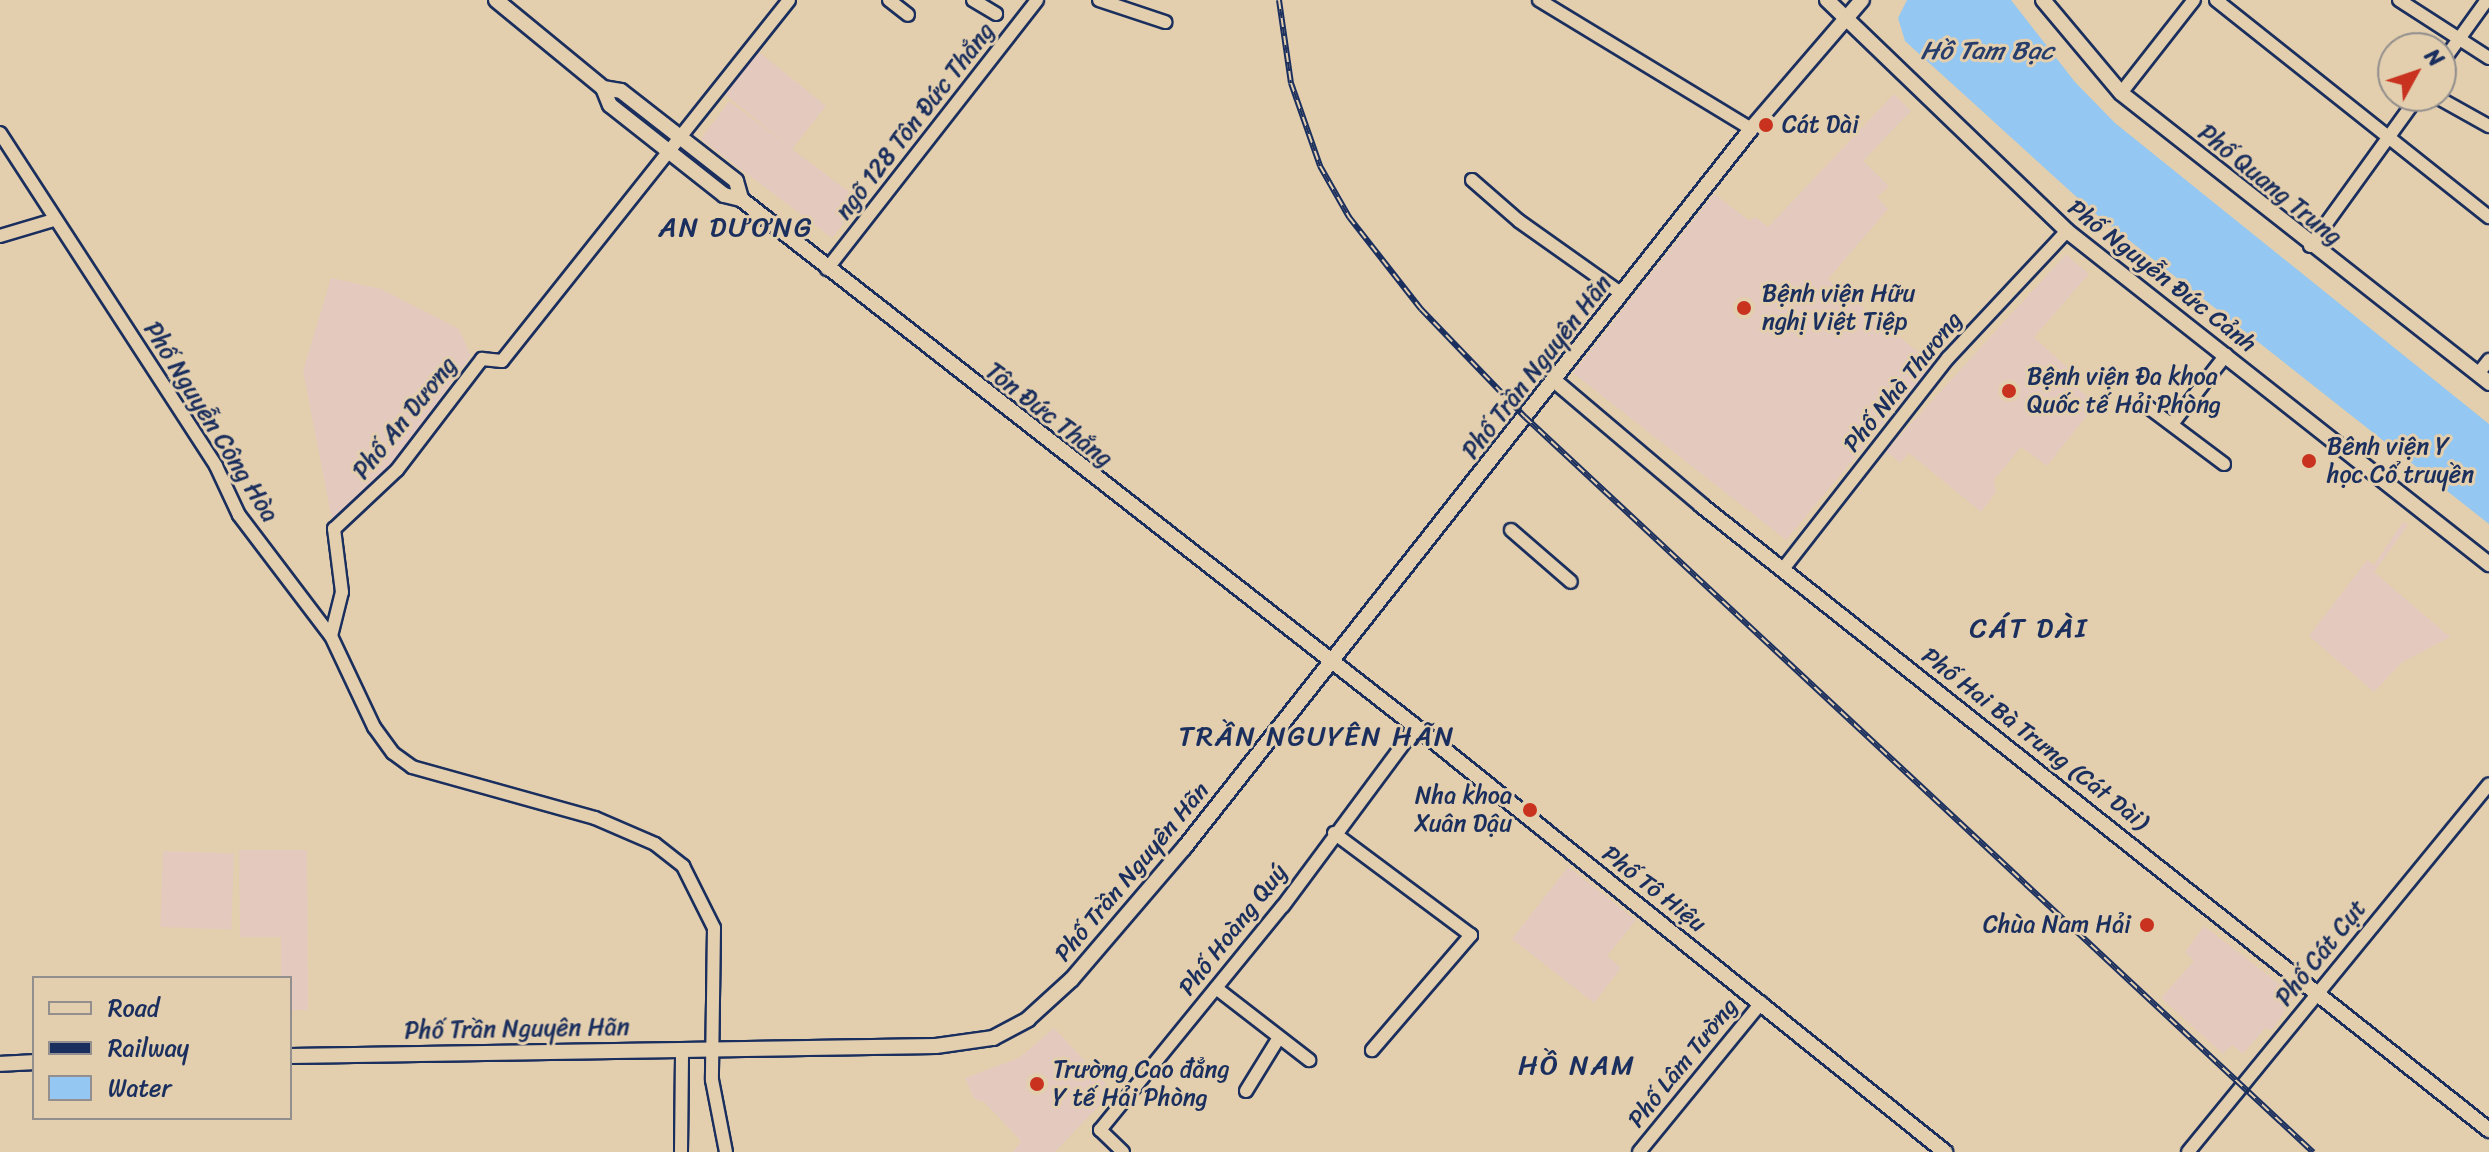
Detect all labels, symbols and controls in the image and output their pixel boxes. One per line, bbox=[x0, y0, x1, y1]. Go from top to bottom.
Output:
street label: ngõ 128 Tôn Đức Thắng bbox=[829, 17, 1001, 225]
north arrow bbox=[2377, 32, 2457, 112]
water label: Hồ Tam Bạc bbox=[1921, 35, 2053, 67]
text: N bbox=[2414, 39, 2454, 76]
place label: Cát Dài bbox=[1782, 111, 1859, 139]
marker: Cát Dài bbox=[1757, 116, 1775, 134]
street label: Phố Quang Trung bbox=[2192, 118, 2348, 252]
street label: Phố Nguyễn Đức Cảnh bbox=[2062, 193, 2262, 359]
district label: AN DƯƠNG bbox=[658, 210, 814, 244]
street label: Phố Trần Nguyên Hãn bbox=[1456, 269, 1618, 465]
place label: Bệnh viện Hữu nghị Việt Tiệp bbox=[1762, 280, 1915, 336]
marker: Bệnh viện Hữu nghị Việt Tiệp bbox=[1733, 297, 1755, 319]
street label: Phố Nhà Thương bbox=[1837, 306, 1969, 458]
street label: Phố Nguyễn Công Hòa bbox=[138, 316, 284, 528]
street label: Phố An Dương bbox=[347, 351, 463, 485]
street label: Tôn Đức Thắng bbox=[980, 357, 1118, 473]
place label: Bệnh viện Đa khoa Quốc tế Hải Phòng bbox=[2027, 363, 2221, 419]
marker: Bệnh viện Đa khoa Quốc tế Hải Phòng bbox=[1998, 380, 2020, 402]
place label: Bênh viện Y học Cổ truyền bbox=[2327, 433, 2474, 489]
marker: Bênh viện Y học Cổ truyền bbox=[2298, 450, 2320, 472]
district label: CÁT DÀI bbox=[1970, 611, 2088, 645]
street label: Phố Hai Bà Trưng (Cát Dài) bbox=[1915, 641, 2155, 837]
district label: TRẦN NGUYÊN HÃN bbox=[1178, 719, 1456, 753]
street label: Phố Trần Nguyên Hãn bbox=[1049, 776, 1215, 968]
place label: Nha khoa Xuân Dậu bbox=[1415, 782, 1512, 838]
marker: Nha khoa Xuân Dậu bbox=[1519, 799, 1541, 821]
street label: Phố Tô Hiệu bbox=[1596, 839, 1712, 939]
street label: Phố Hoàng Quý bbox=[1173, 858, 1293, 1002]
street label: Phố Cát Cụt bbox=[2270, 894, 2372, 1012]
place label: Chùa Nam Hải bbox=[1983, 911, 2131, 939]
marker: Chùa Nam Hải bbox=[2138, 916, 2156, 934]
legend bbox=[32, 976, 292, 1120]
text: Road bbox=[108, 987, 159, 1029]
street label: Phố Lâm Tường bbox=[1622, 992, 1744, 1134]
street label: Phố Trần Nguyên Hãn bbox=[404, 1013, 630, 1045]
text: Railway bbox=[108, 1027, 189, 1069]
district label: HỒ NAM bbox=[1518, 1048, 1636, 1082]
place label: Trường Cao đẳng Y tế Hải Phòng bbox=[1053, 1056, 1230, 1112]
text: Water bbox=[108, 1067, 171, 1109]
marker: Trường Cao đẳng Y tế Hải Phòng bbox=[1028, 1075, 1046, 1093]

